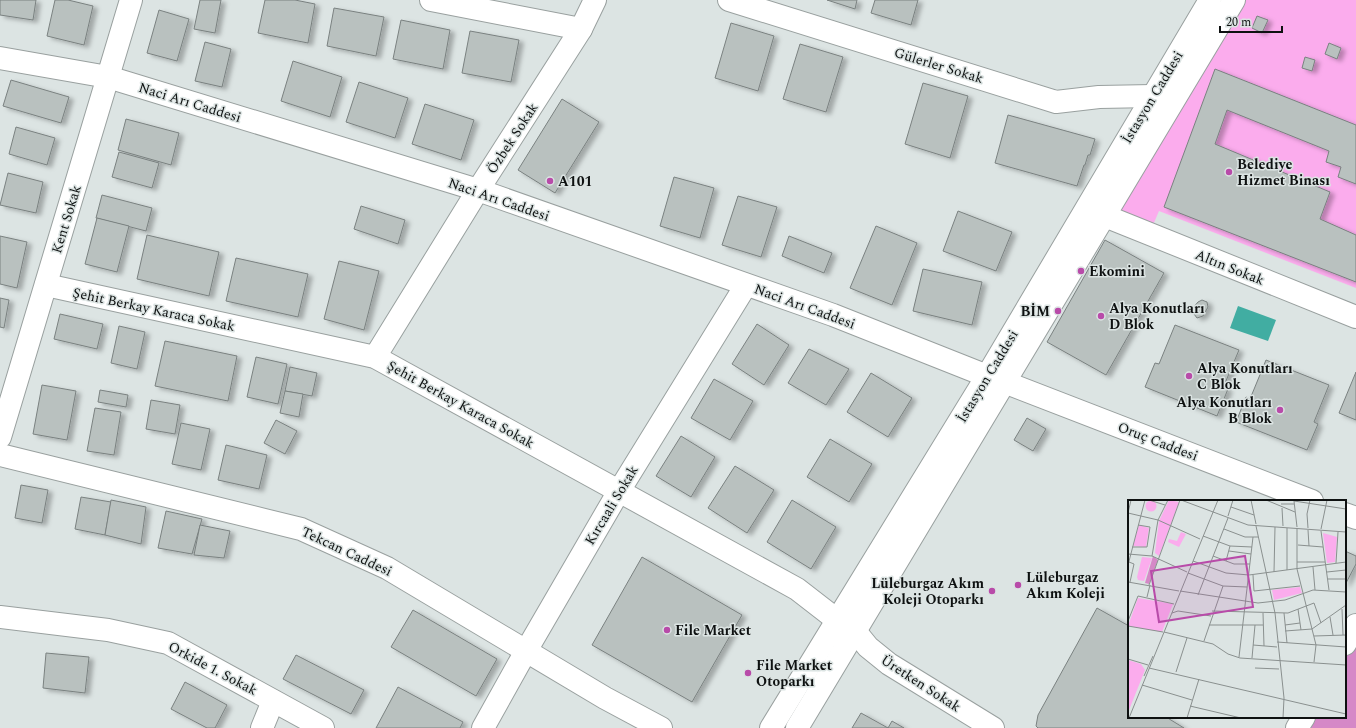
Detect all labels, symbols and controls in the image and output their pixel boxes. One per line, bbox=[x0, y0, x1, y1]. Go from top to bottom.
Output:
scale bar bbox=[1220, 8, 1282, 34]
text: 20 m bbox=[1226, 13, 1251, 32]
street label: Gülerler Sokak bbox=[892, 42, 986, 89]
street label: İstasyon Caddesi bbox=[1116, 47, 1188, 148]
street label: Naci Arı Caddesi bbox=[136, 77, 244, 128]
street label: Özbek Sokak bbox=[481, 98, 543, 178]
place label: Belediye Hizmet Binası bbox=[1237, 154, 1330, 191]
marker: Belediye Hizmet Binası bbox=[1224, 167, 1234, 177]
place label: A101 bbox=[558, 171, 592, 192]
street label: Naci Arı Caddesi bbox=[445, 172, 553, 227]
marker: A101 bbox=[545, 176, 555, 186]
street label: Kent Sokak bbox=[46, 182, 87, 256]
street label: Altın Sokak bbox=[1192, 244, 1268, 291]
place label: Ekomini bbox=[1089, 261, 1145, 282]
marker: Ekomini bbox=[1076, 266, 1086, 276]
street label: Naci Arı Caddesi bbox=[751, 278, 858, 335]
street label: Şehit Berkay Karaca Sokak bbox=[71, 282, 237, 337]
place label: Alya Konutları D Blok bbox=[1109, 298, 1205, 335]
place label: BİM bbox=[1020, 301, 1050, 322]
marker: BİM bbox=[1053, 306, 1063, 316]
marker: Alya Konutları D Blok bbox=[1096, 311, 1106, 321]
street label: İstasyon Caddesi bbox=[951, 326, 1023, 427]
street label: Şehit Berkay Karaca Sokak bbox=[383, 355, 538, 454]
place label: Alya Konutları C Blok bbox=[1197, 358, 1293, 395]
marker: Alya Konutları C Blok bbox=[1184, 371, 1194, 381]
place label: Alya Konutları B Blok bbox=[1176, 392, 1273, 429]
marker: Alya Konutları B Blok bbox=[1275, 405, 1285, 415]
street label: Oruç Caddesi bbox=[1114, 416, 1201, 466]
street label: Kırcaali Sokak bbox=[579, 461, 644, 549]
inset map bbox=[1128, 500, 1346, 718]
street label: Tekcan Caddesi bbox=[298, 521, 396, 582]
place label: Lüleburgaz Akım Koleji bbox=[1026, 567, 1105, 604]
place label: Lüleburgaz Akım Koleji Otoparkı bbox=[871, 573, 984, 610]
marker: Lüleburgaz Akım Koleji bbox=[1013, 580, 1023, 590]
marker: Lüleburgaz Akım Koleji Otoparkı bbox=[987, 586, 997, 596]
place label: File Market bbox=[675, 620, 752, 641]
marker: File Market bbox=[662, 625, 672, 635]
street label: Orkide 1. Sokak bbox=[164, 636, 261, 701]
street label: Üretken Sokak bbox=[877, 650, 965, 717]
place label: File Market Otoparkı bbox=[756, 655, 833, 692]
marker: File Market Otoparkı bbox=[743, 668, 753, 678]

